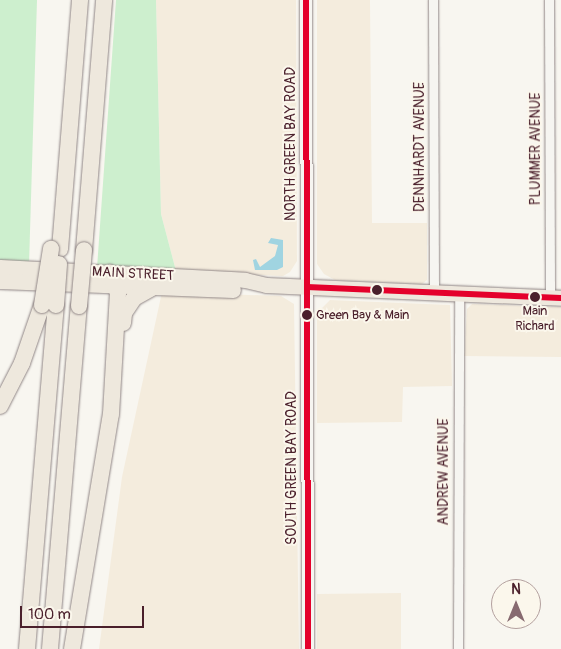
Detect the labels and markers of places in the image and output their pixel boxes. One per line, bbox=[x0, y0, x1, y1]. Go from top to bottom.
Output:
unlabelled marker bbox=[372, 285, 382, 295]
marker: Main Richard bbox=[530, 292, 540, 302]
place label: Main Richard bbox=[515, 304, 555, 335]
place label: Green Bay & Main bbox=[316, 307, 409, 323]
marker: Green Bay & Main bbox=[302, 310, 312, 320]

